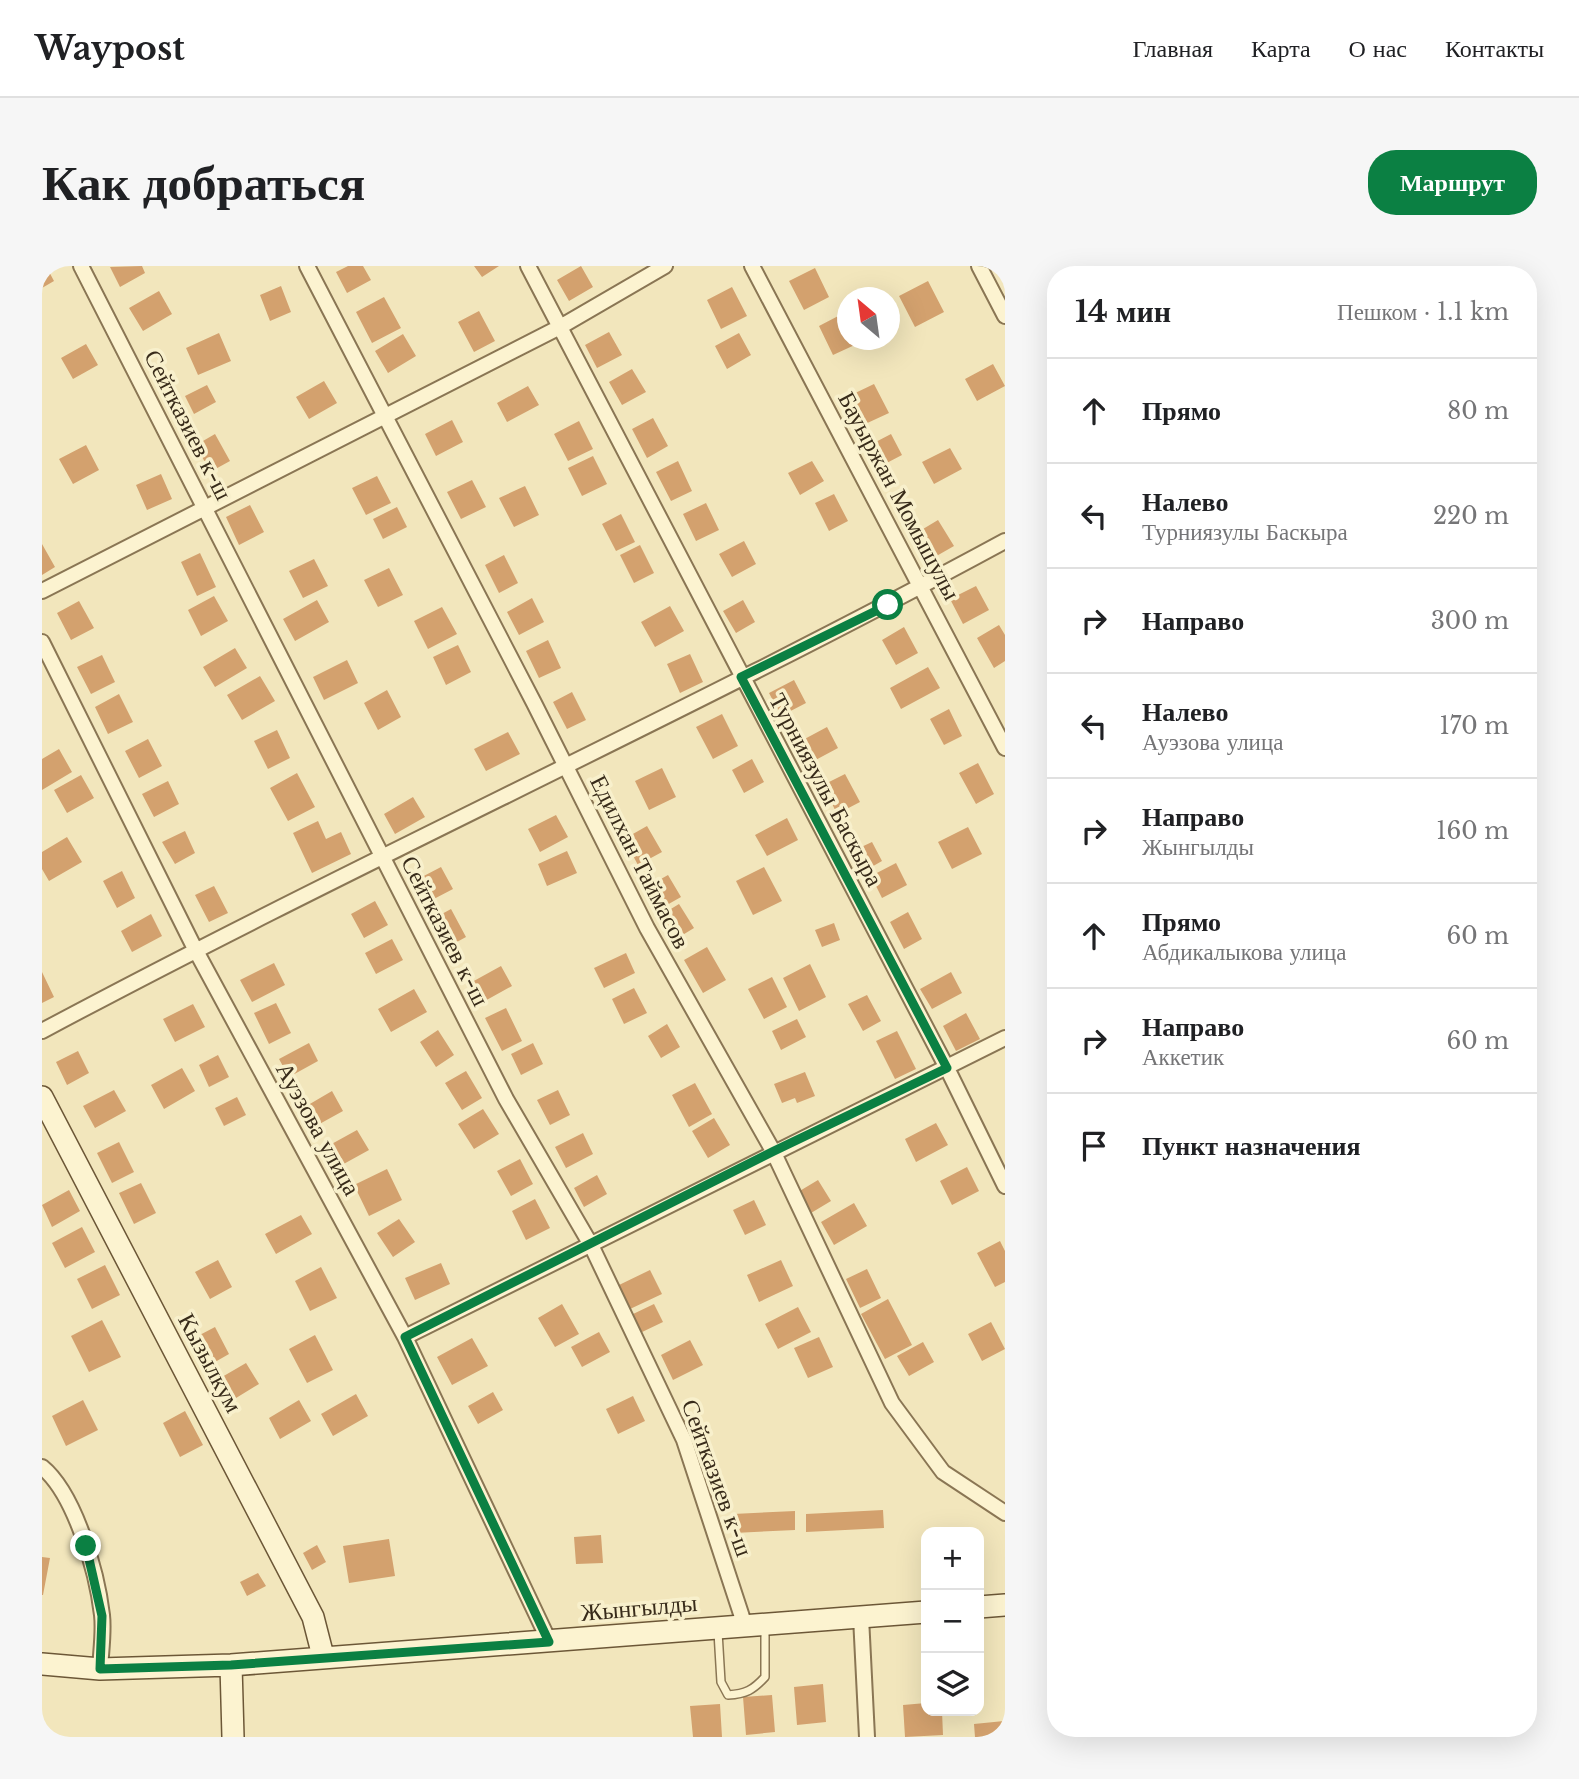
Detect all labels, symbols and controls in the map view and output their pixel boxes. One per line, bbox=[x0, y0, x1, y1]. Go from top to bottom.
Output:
text: Waypost bbox=[35, 28, 185, 69]
text: Главная bbox=[1133, 34, 1213, 63]
text: Карта bbox=[1251, 34, 1311, 63]
text: О нас bbox=[1349, 34, 1407, 63]
text: Контакты bbox=[1445, 34, 1544, 63]
button: Маршрут bbox=[1368, 150, 1537, 215]
text: Как добраться bbox=[42, 152, 365, 213]
north arrow bbox=[837, 287, 900, 350]
text: 14 мин bbox=[1075, 293, 1171, 330]
text: Пешком · 1.1 km bbox=[1337, 298, 1509, 326]
street label: Сейтказиев к-ш bbox=[138, 345, 239, 505]
street label: Бауыржан Момышулы bbox=[832, 387, 967, 605]
icon: ahead bbox=[1075, 392, 1113, 430]
text: Прямо bbox=[1142, 395, 1221, 427]
text: 80 m bbox=[1447, 397, 1509, 425]
text: Налево bbox=[1142, 486, 1228, 518]
icon: left bbox=[1075, 497, 1113, 535]
text: 220 m bbox=[1433, 502, 1509, 530]
text: Турниязулы Баскыра bbox=[1142, 518, 1348, 546]
route start bbox=[872, 589, 903, 620]
icon: right bbox=[1075, 602, 1113, 640]
text: Направо bbox=[1142, 605, 1244, 637]
text: 300 m bbox=[1431, 607, 1509, 635]
street label: Турниязулы Баскыра bbox=[763, 688, 890, 892]
text: Налево bbox=[1142, 696, 1228, 728]
icon: left bbox=[1075, 707, 1113, 745]
text: 170 m bbox=[1439, 712, 1509, 740]
text: Ауэзова улица bbox=[1142, 728, 1283, 756]
street label: Едилхан Таймасов bbox=[584, 770, 697, 953]
text: Направо bbox=[1142, 801, 1244, 833]
icon: right bbox=[1075, 812, 1113, 850]
text: 160 m bbox=[1436, 817, 1509, 845]
text: Жынгылды bbox=[1142, 833, 1254, 861]
street label: Сейтказиев к-ш bbox=[395, 851, 496, 1011]
text: Прямо bbox=[1142, 906, 1221, 938]
icon: ahead bbox=[1075, 917, 1113, 955]
text: 60 m bbox=[1447, 922, 1509, 950]
text: Абдикалыкова улица bbox=[1142, 938, 1346, 966]
text: Направо bbox=[1142, 1011, 1244, 1043]
icon: right bbox=[1075, 1022, 1113, 1060]
text: 60 m bbox=[1447, 1027, 1509, 1055]
text: Аккетик bbox=[1142, 1043, 1224, 1071]
street label: Ауэзова улица bbox=[270, 1057, 367, 1201]
icon: arrive bbox=[1075, 1127, 1113, 1165]
text: Пункт назначения bbox=[1142, 1130, 1360, 1162]
street label: Кызылкум bbox=[172, 1308, 249, 1417]
street label: Сейтказиев к-ш bbox=[676, 1395, 759, 1561]
map controls bbox=[921, 1527, 984, 1716]
button: + bbox=[921, 1527, 984, 1590]
route end bbox=[70, 1530, 101, 1561]
street label: Жынгылды bbox=[580, 1588, 698, 1627]
button: − bbox=[921, 1590, 984, 1653]
button: layers bbox=[921, 1653, 984, 1716]

